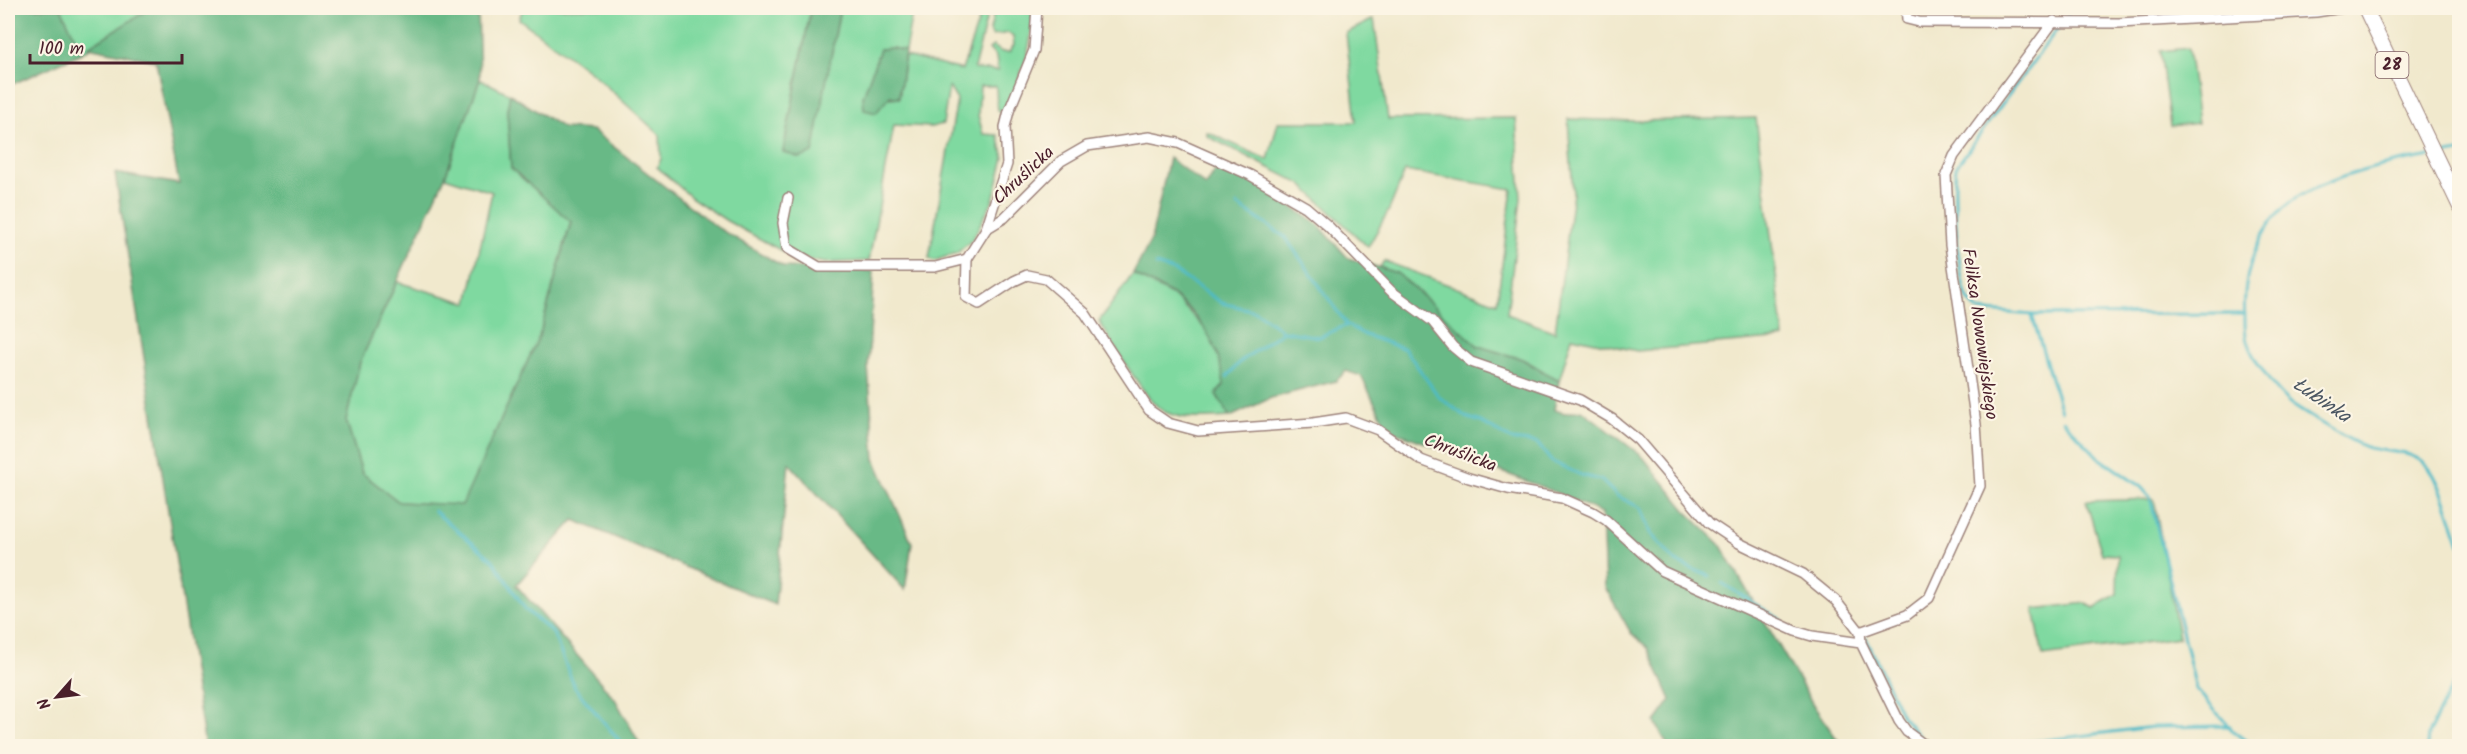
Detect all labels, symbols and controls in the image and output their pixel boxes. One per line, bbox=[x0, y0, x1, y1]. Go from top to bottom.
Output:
scale bar bbox=[30, 27, 182, 65]
text: 100 m bbox=[39, 35, 84, 64]
road number: 28 bbox=[2376, 52, 2408, 78]
street label: Chruślicka bbox=[986, 139, 1062, 213]
street label: Feliksa Nowowiejskiego bbox=[1953, 246, 2005, 422]
water label: Łubinka bbox=[2285, 370, 2358, 433]
street label: Chruślicka bbox=[1419, 427, 1501, 481]
north arrow bbox=[27, 667, 87, 727]
text: N bbox=[32, 693, 58, 714]

